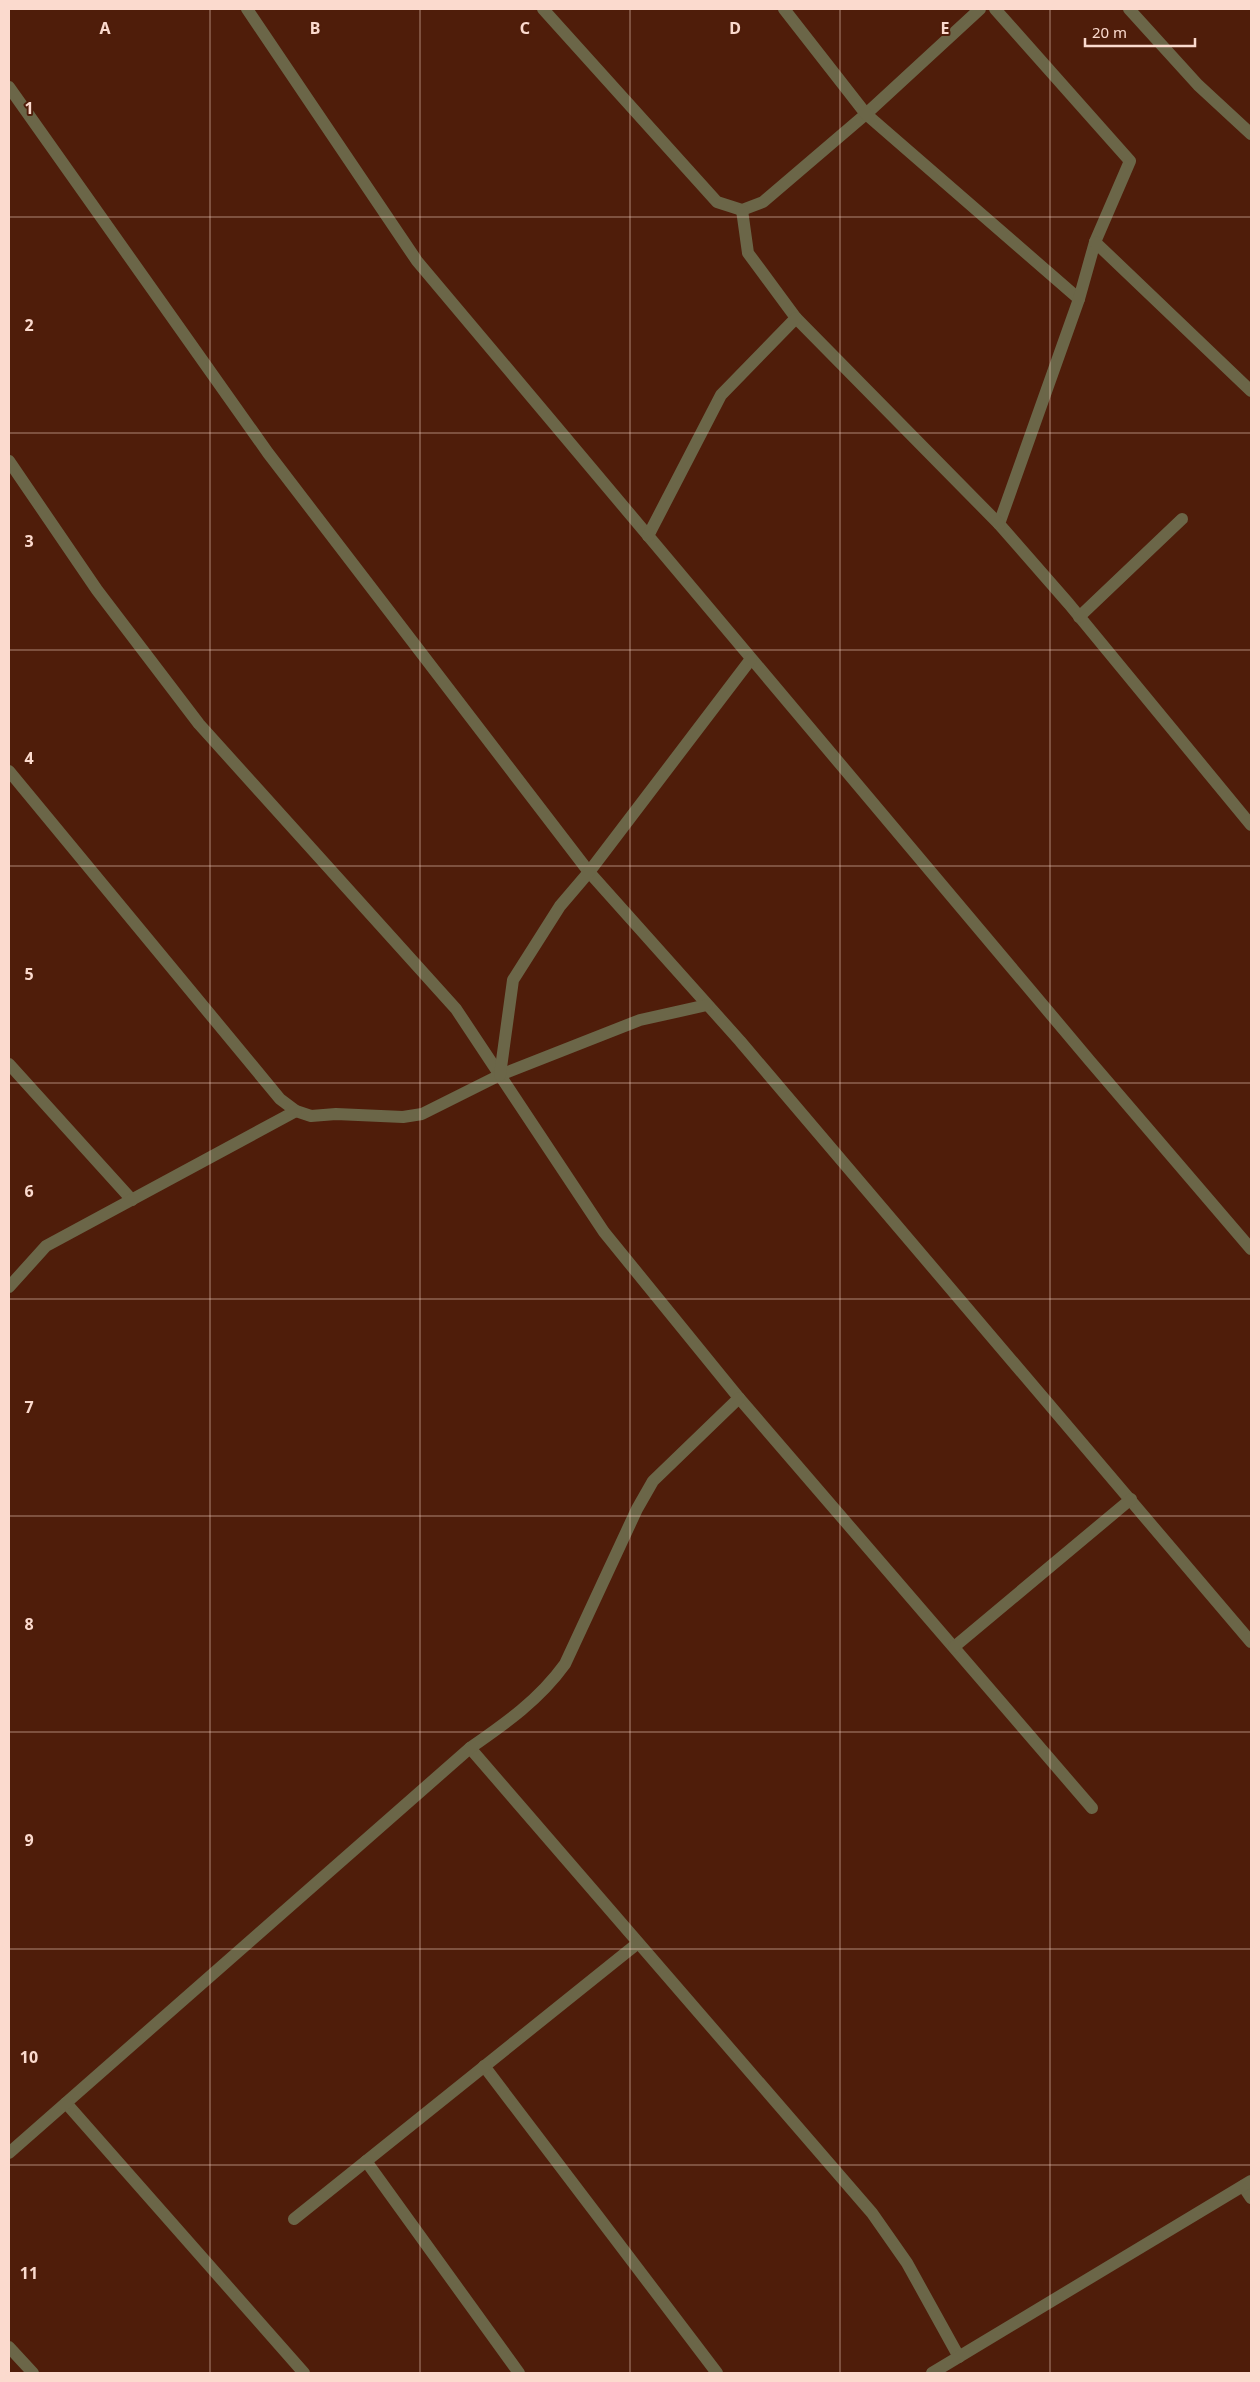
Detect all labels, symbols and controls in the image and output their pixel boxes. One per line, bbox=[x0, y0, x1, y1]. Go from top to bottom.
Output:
scale bar bbox=[1085, 15, 1195, 47]
text: A bbox=[99, 17, 111, 39]
text: B bbox=[310, 17, 320, 39]
text: C bbox=[520, 17, 530, 39]
text: D bbox=[729, 17, 741, 39]
text: E bbox=[941, 17, 950, 39]
text: 20 m bbox=[1092, 22, 1127, 42]
text: 1 bbox=[24, 97, 34, 119]
text: 2 bbox=[24, 314, 34, 336]
text: 3 bbox=[24, 530, 34, 552]
text: 4 bbox=[24, 747, 34, 769]
text: 5 bbox=[24, 963, 34, 985]
text: 6 bbox=[24, 1180, 34, 1202]
text: 7 bbox=[24, 1396, 34, 1418]
text: 8 bbox=[24, 1613, 34, 1635]
text: 9 bbox=[24, 1829, 34, 1851]
text: 10 bbox=[20, 2046, 38, 2068]
text: 11 bbox=[20, 2262, 38, 2284]

